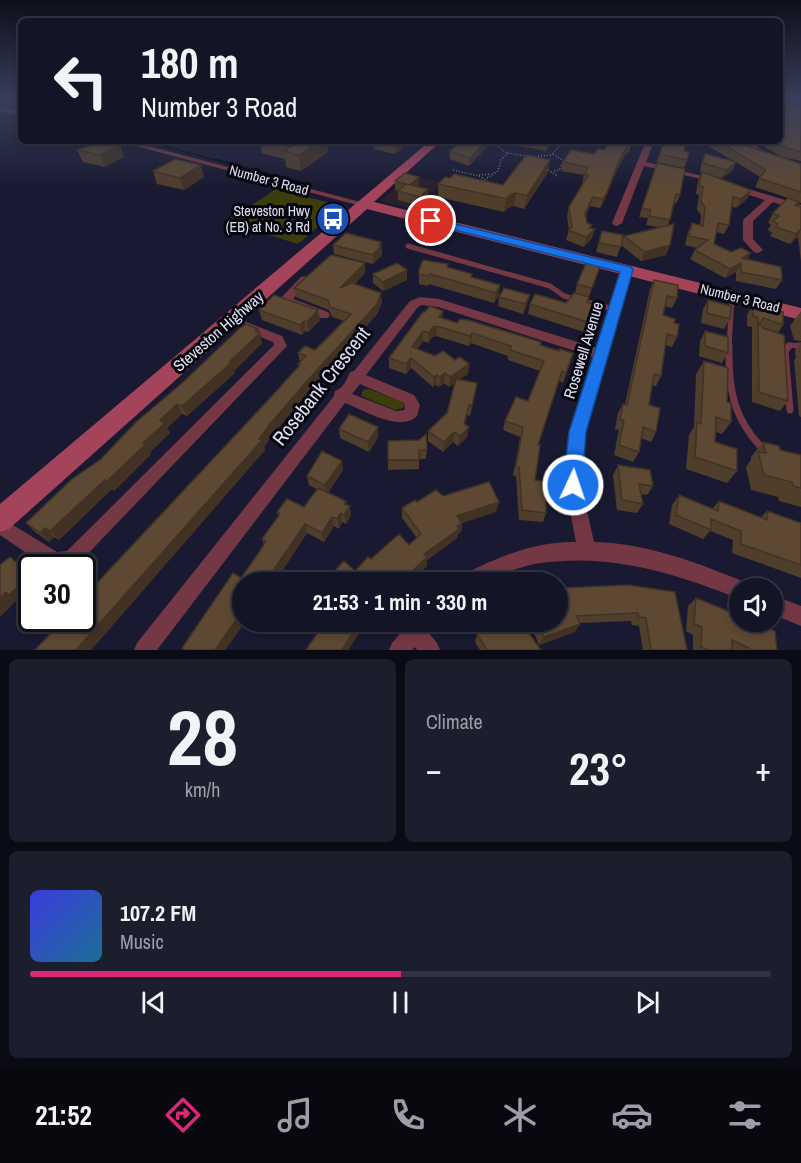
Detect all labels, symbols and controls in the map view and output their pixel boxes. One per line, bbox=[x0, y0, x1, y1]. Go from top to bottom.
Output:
text: 180 m bbox=[141, 35, 239, 91]
icon: left bbox=[42, 42, 120, 120]
text: Number 3 Road bbox=[141, 89, 297, 125]
street label: Number 3 Road bbox=[228, 161, 310, 199]
pin bbox=[405, 195, 456, 246]
bus stop icon: Steveston Hwy (EB) at No. 3 Rd bbox=[315, 201, 351, 237]
place label: Steveston Hwy (EB) at No. 3 Rd bbox=[226, 202, 310, 236]
icon: arrive bbox=[414, 204, 447, 237]
street label: Number 3 Road bbox=[699, 279, 781, 317]
street label: Steveston Highway bbox=[168, 285, 268, 376]
street label: Rosewell Avenue bbox=[558, 299, 608, 401]
street label: Rosebank Crescent bbox=[266, 320, 376, 451]
position arrow bbox=[541, 453, 605, 517]
speed limit sign: 30 bbox=[18, 554, 96, 632]
map controls bbox=[729, 578, 783, 632]
button: sound bbox=[729, 578, 783, 632]
text: 21:53 · 1 min · 330 m bbox=[313, 587, 487, 617]
text: 28 bbox=[167, 684, 238, 789]
text: Climate bbox=[426, 708, 483, 735]
text: 23° bbox=[569, 738, 628, 799]
text: − bbox=[426, 747, 442, 791]
text: + bbox=[755, 747, 771, 791]
text: km/h bbox=[185, 776, 220, 803]
text: 107.2 FM bbox=[120, 898, 196, 928]
text: Music bbox=[120, 928, 164, 955]
icon: previous bbox=[137, 986, 170, 1019]
icon: pause bbox=[384, 986, 417, 1019]
icon: next bbox=[631, 986, 664, 1019]
icon: directions bbox=[162, 1094, 204, 1136]
icon: music bbox=[274, 1094, 316, 1136]
icon: phone bbox=[387, 1094, 429, 1136]
icon: climate bbox=[499, 1094, 541, 1136]
icon: car bbox=[611, 1094, 653, 1136]
icon: filters bbox=[724, 1094, 766, 1136]
text: 21:52 bbox=[35, 1097, 92, 1133]

